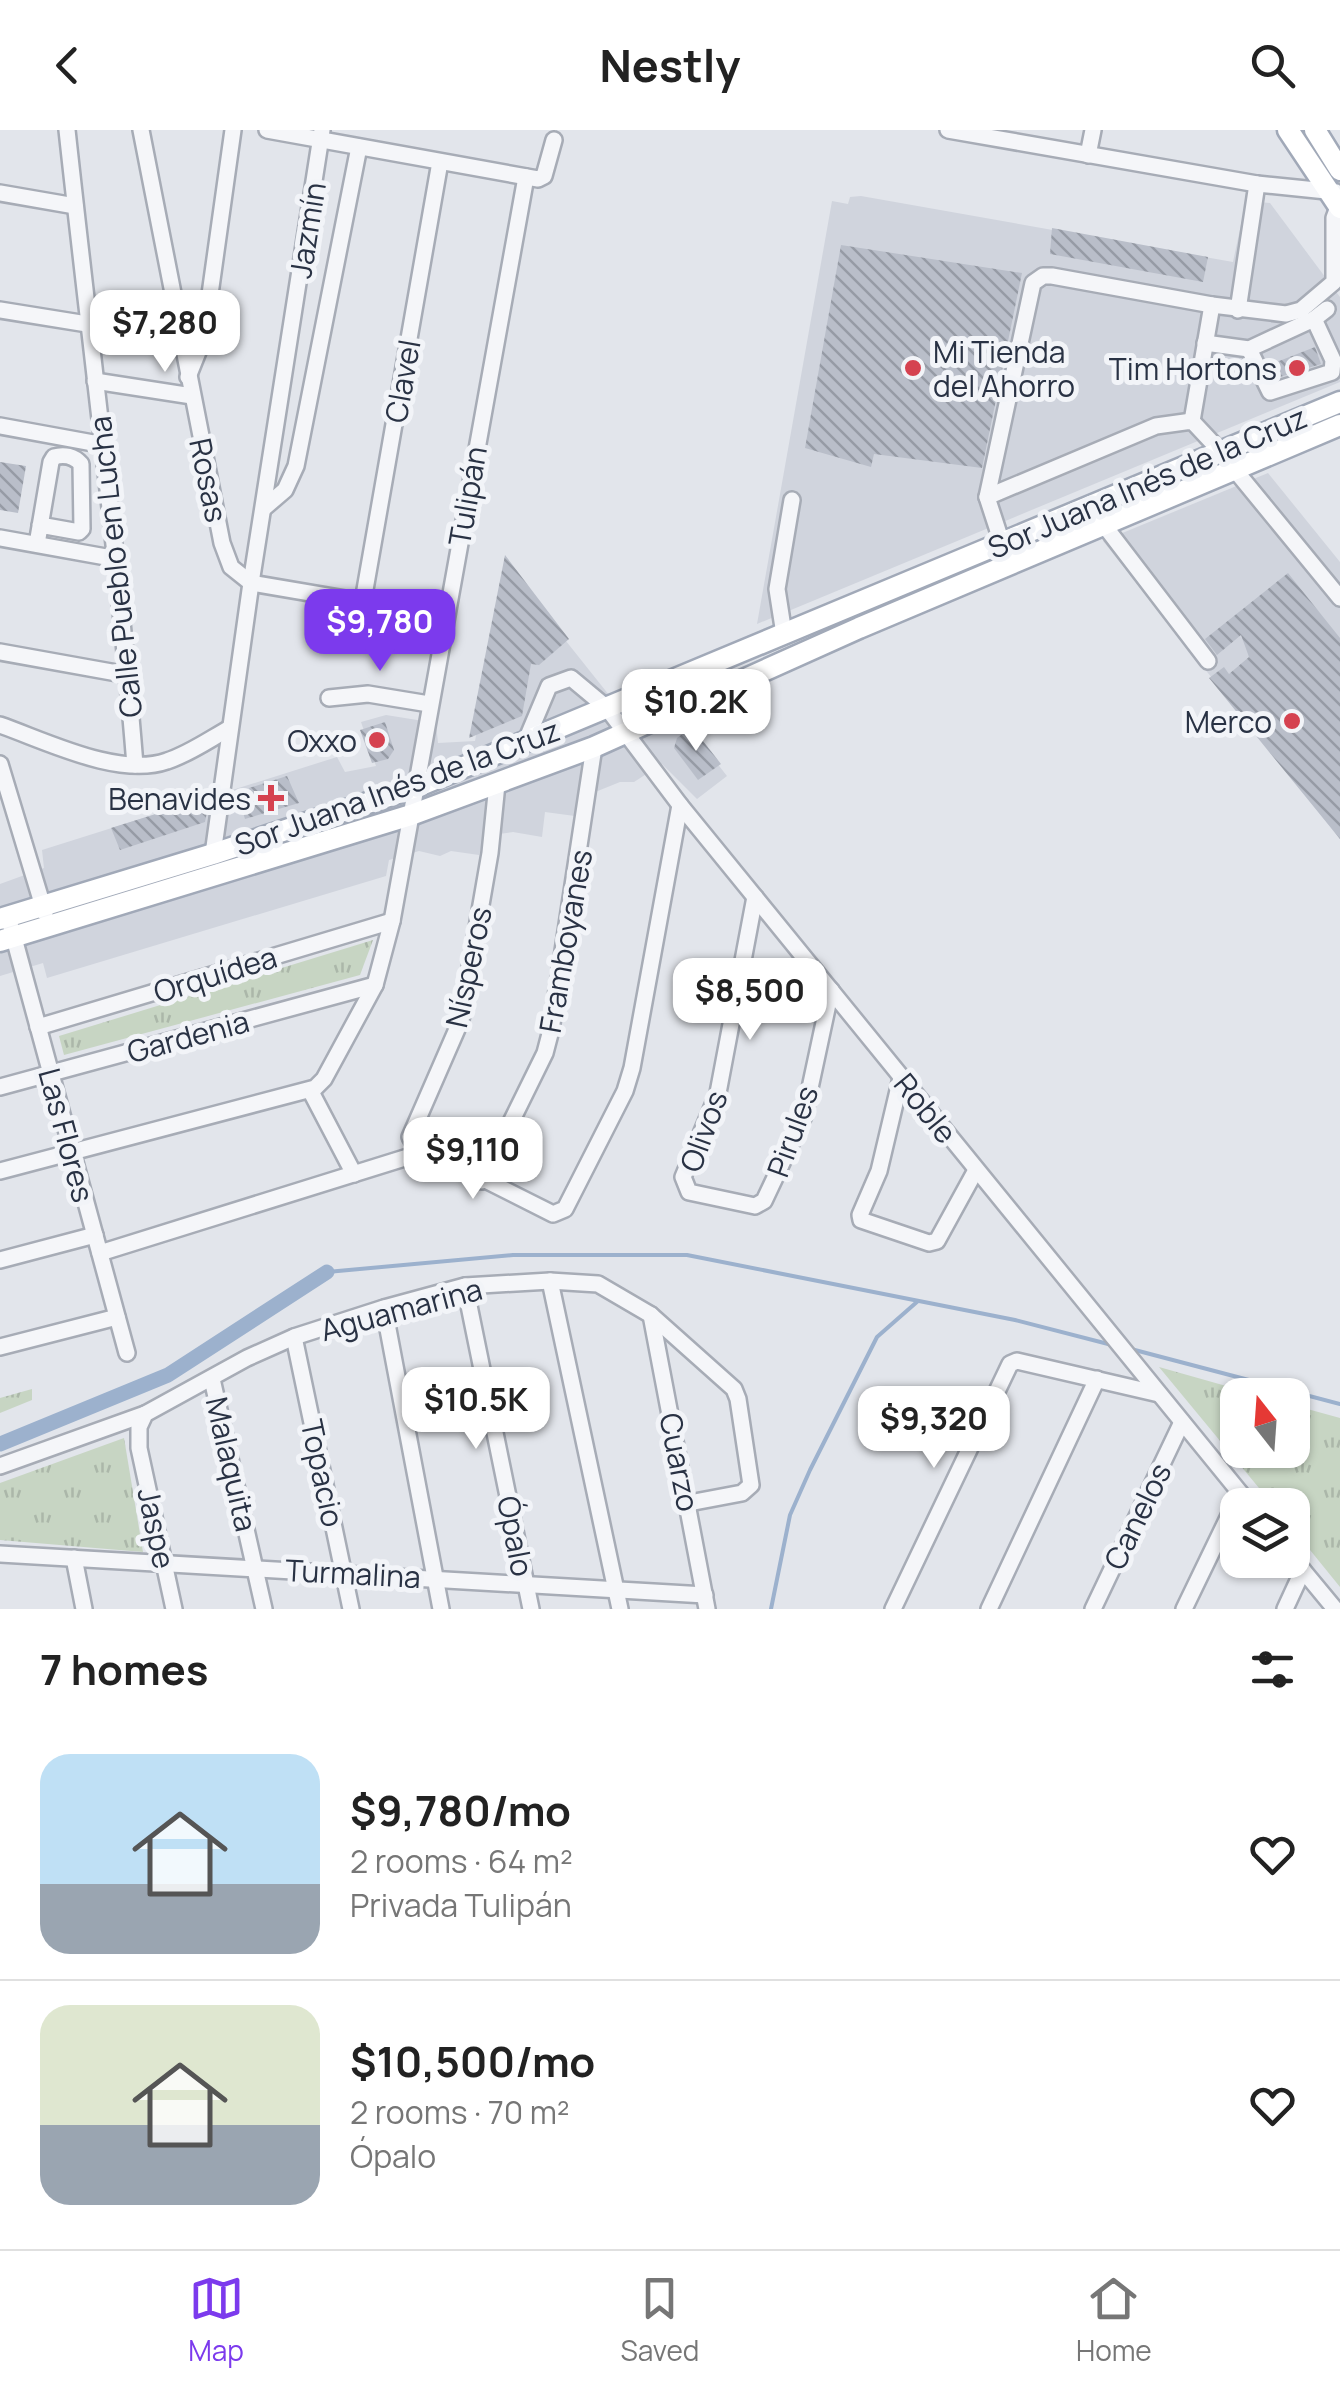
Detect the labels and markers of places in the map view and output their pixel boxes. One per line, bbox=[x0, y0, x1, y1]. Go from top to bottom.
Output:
pin: $7,280 bbox=[84, 290, 246, 375]
place label: Mi Tienda del Ahorro bbox=[933, 331, 1075, 406]
place label: Tim Hortons bbox=[1109, 348, 1277, 389]
marker: Mi Tienda del Ahorro bbox=[902, 357, 924, 379]
marker: Tim Hortons bbox=[1286, 357, 1308, 379]
pin: $9,780 bbox=[299, 589, 461, 674]
pin: $10.2K bbox=[615, 669, 777, 754]
place label: Merco bbox=[1185, 701, 1272, 742]
marker: Merco bbox=[1281, 710, 1303, 732]
place label: Oxxo bbox=[287, 720, 357, 761]
marker: Oxxo bbox=[366, 729, 388, 751]
place label: Benavides bbox=[108, 778, 251, 819]
marker: Benavides bbox=[260, 787, 282, 809]
pin: $8,500 bbox=[669, 958, 831, 1043]
pin: $9,110 bbox=[392, 1117, 554, 1202]
pin: $10.5K bbox=[395, 1367, 557, 1452]
pin: $9,320 bbox=[853, 1386, 1015, 1471]

